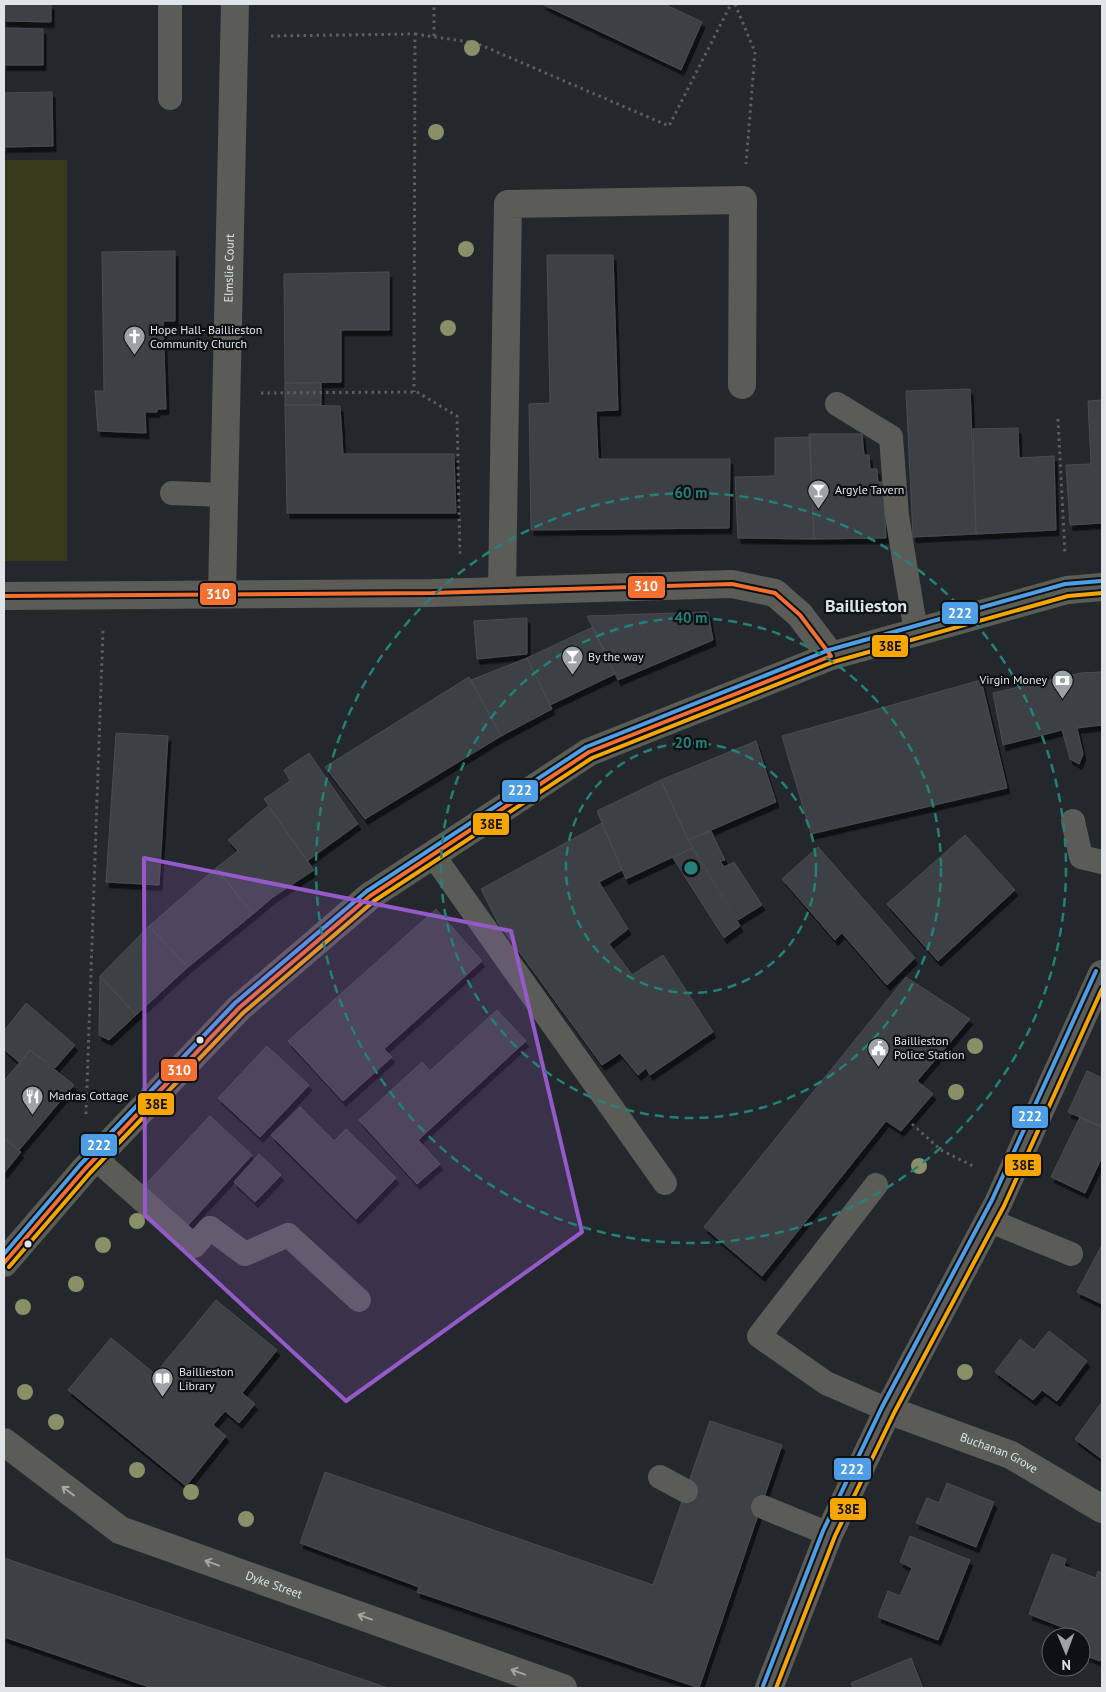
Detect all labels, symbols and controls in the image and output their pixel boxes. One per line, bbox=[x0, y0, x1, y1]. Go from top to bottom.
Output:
street label: Elmslie Court bbox=[220, 234, 237, 303]
place label: Hope Hall- Baillieston Community Church bbox=[150, 322, 262, 351]
church icon: Hope Hall- Baillieston Community Church bbox=[122, 325, 146, 356]
bar icon: Argyle Tavern bbox=[807, 478, 831, 509]
place label: Argyle Tavern bbox=[835, 482, 904, 497]
text: 60 m bbox=[675, 483, 707, 502]
line badge: 310 bbox=[627, 575, 666, 599]
text: 310 bbox=[634, 577, 658, 595]
line badge: 310 bbox=[199, 582, 237, 606]
text: 310 bbox=[206, 585, 230, 603]
district label: Baillieston bbox=[825, 594, 907, 617]
line badge: 222 bbox=[941, 601, 979, 625]
text: 222 bbox=[948, 604, 972, 622]
text: 40 m bbox=[675, 608, 707, 627]
line badge: 38E bbox=[871, 634, 909, 658]
text: 38E bbox=[878, 637, 902, 655]
bar icon: By the way bbox=[560, 645, 584, 676]
place label: By the way bbox=[588, 649, 644, 664]
bank icon: Virgin Money bbox=[1051, 668, 1075, 699]
place label: Virgin Money bbox=[979, 672, 1047, 687]
text: 20 m bbox=[675, 733, 707, 752]
line badge: 222 bbox=[501, 779, 539, 803]
text: 222 bbox=[508, 781, 532, 799]
line badge: 38E bbox=[472, 812, 510, 836]
text: 38E bbox=[479, 815, 503, 833]
centre of rings bbox=[682, 859, 700, 877]
place label: Baillieston Police Station bbox=[894, 1033, 965, 1062]
unlabelled marker bbox=[195, 1035, 205, 1045]
public building icon: Baillieston Police Station bbox=[866, 1036, 890, 1067]
line badge: 310 bbox=[160, 1058, 198, 1082]
text: 310 bbox=[167, 1061, 191, 1079]
restaurant icon: Madras Cottage bbox=[21, 1084, 45, 1115]
place label: Madras Cottage bbox=[49, 1088, 129, 1103]
line badge: 38E bbox=[137, 1092, 175, 1116]
text: 38E bbox=[144, 1095, 168, 1113]
line badge: 222 bbox=[1011, 1105, 1049, 1129]
text: 222 bbox=[1018, 1107, 1042, 1125]
line badge: 222 bbox=[80, 1133, 118, 1157]
text: 222 bbox=[87, 1136, 111, 1154]
line badge: 38E bbox=[1004, 1153, 1042, 1177]
text: 38E bbox=[1011, 1156, 1035, 1174]
unlabelled marker bbox=[23, 1239, 33, 1249]
place label: Baillieston Library bbox=[179, 1364, 233, 1393]
library icon: Baillieston Library bbox=[151, 1367, 175, 1398]
street label: Buchanan Grove bbox=[958, 1429, 1041, 1476]
line badge: 222 bbox=[833, 1457, 872, 1481]
text: 222 bbox=[840, 1460, 864, 1478]
one-way arrow bbox=[62, 1485, 75, 1496]
line badge: 38E bbox=[829, 1497, 867, 1521]
text: 38E bbox=[836, 1500, 860, 1518]
one-way arrow bbox=[204, 1557, 220, 1567]
street label: Dyke Street bbox=[244, 1567, 304, 1601]
one-way arrow bbox=[357, 1612, 373, 1621]
north arrow bbox=[1041, 1627, 1091, 1677]
text: N bbox=[1061, 1656, 1071, 1674]
one-way arrow bbox=[510, 1667, 526, 1676]

